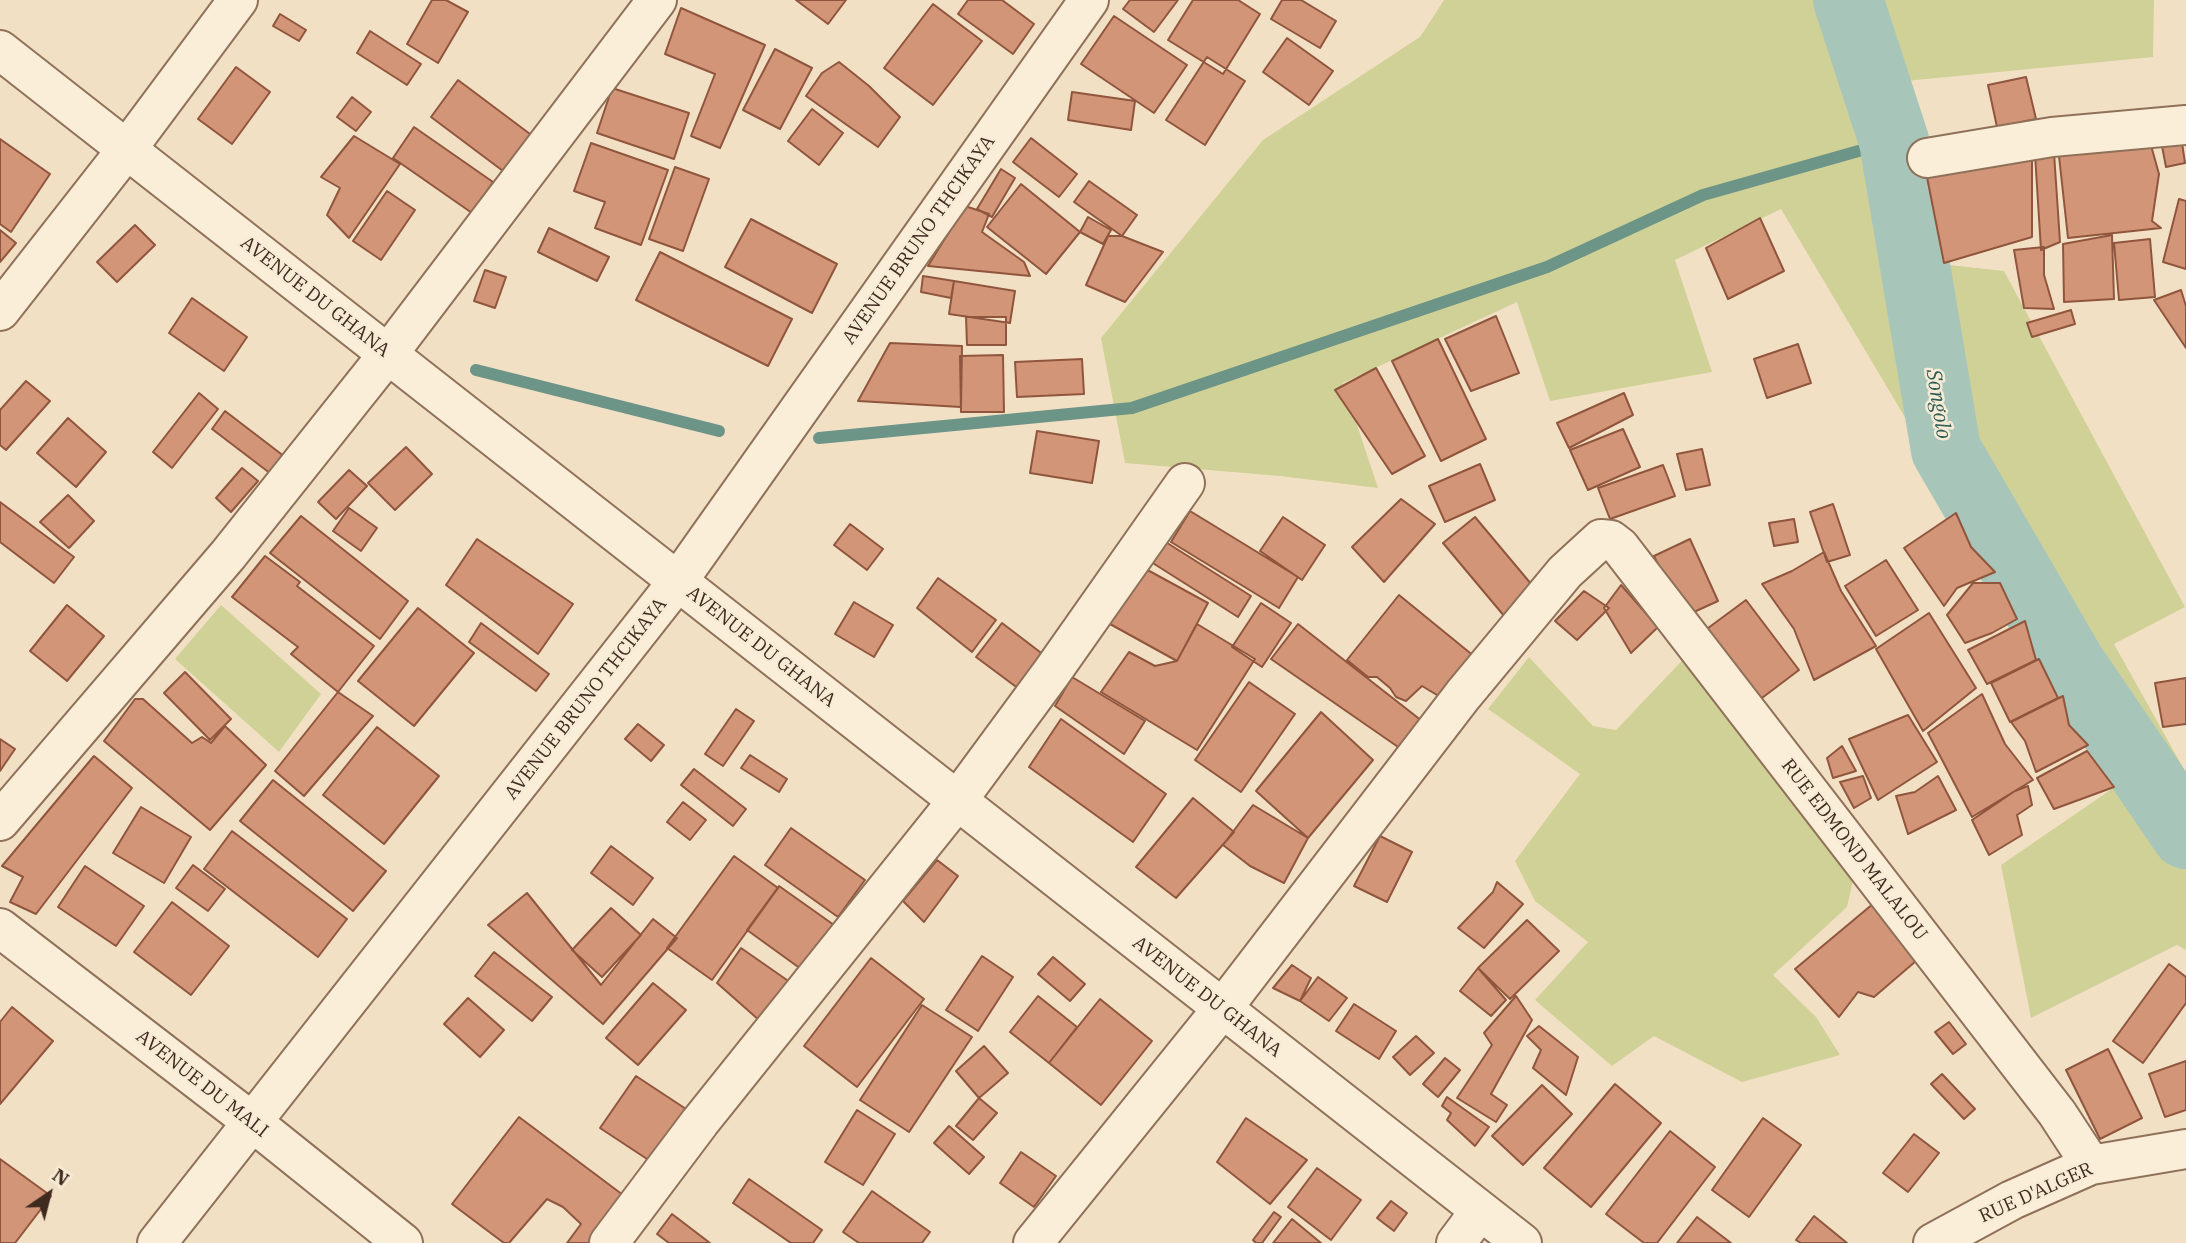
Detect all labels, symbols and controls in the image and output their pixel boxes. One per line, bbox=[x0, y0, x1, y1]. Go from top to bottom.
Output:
street label: AVENUE BRUNO THCIKAYA bbox=[838, 131, 1000, 349]
street label: AVENUE DU GHANA bbox=[236, 232, 394, 362]
water label: Songolo bbox=[1920, 367, 1956, 441]
street label: AVENUE DU GHANA bbox=[682, 582, 840, 712]
street label: AVENUE BRUNO THCIKAYA bbox=[500, 594, 672, 804]
street label: RUE EDMOND MALALOU bbox=[1776, 755, 1932, 945]
street label: AVENUE DU GHANA bbox=[1128, 932, 1286, 1062]
street label: AVENUE DU MALI bbox=[131, 1025, 273, 1143]
street label: RUE D'ALGER bbox=[1976, 1158, 2096, 1228]
north arrow bbox=[14, 1159, 84, 1229]
text: N bbox=[48, 1163, 74, 1191]

